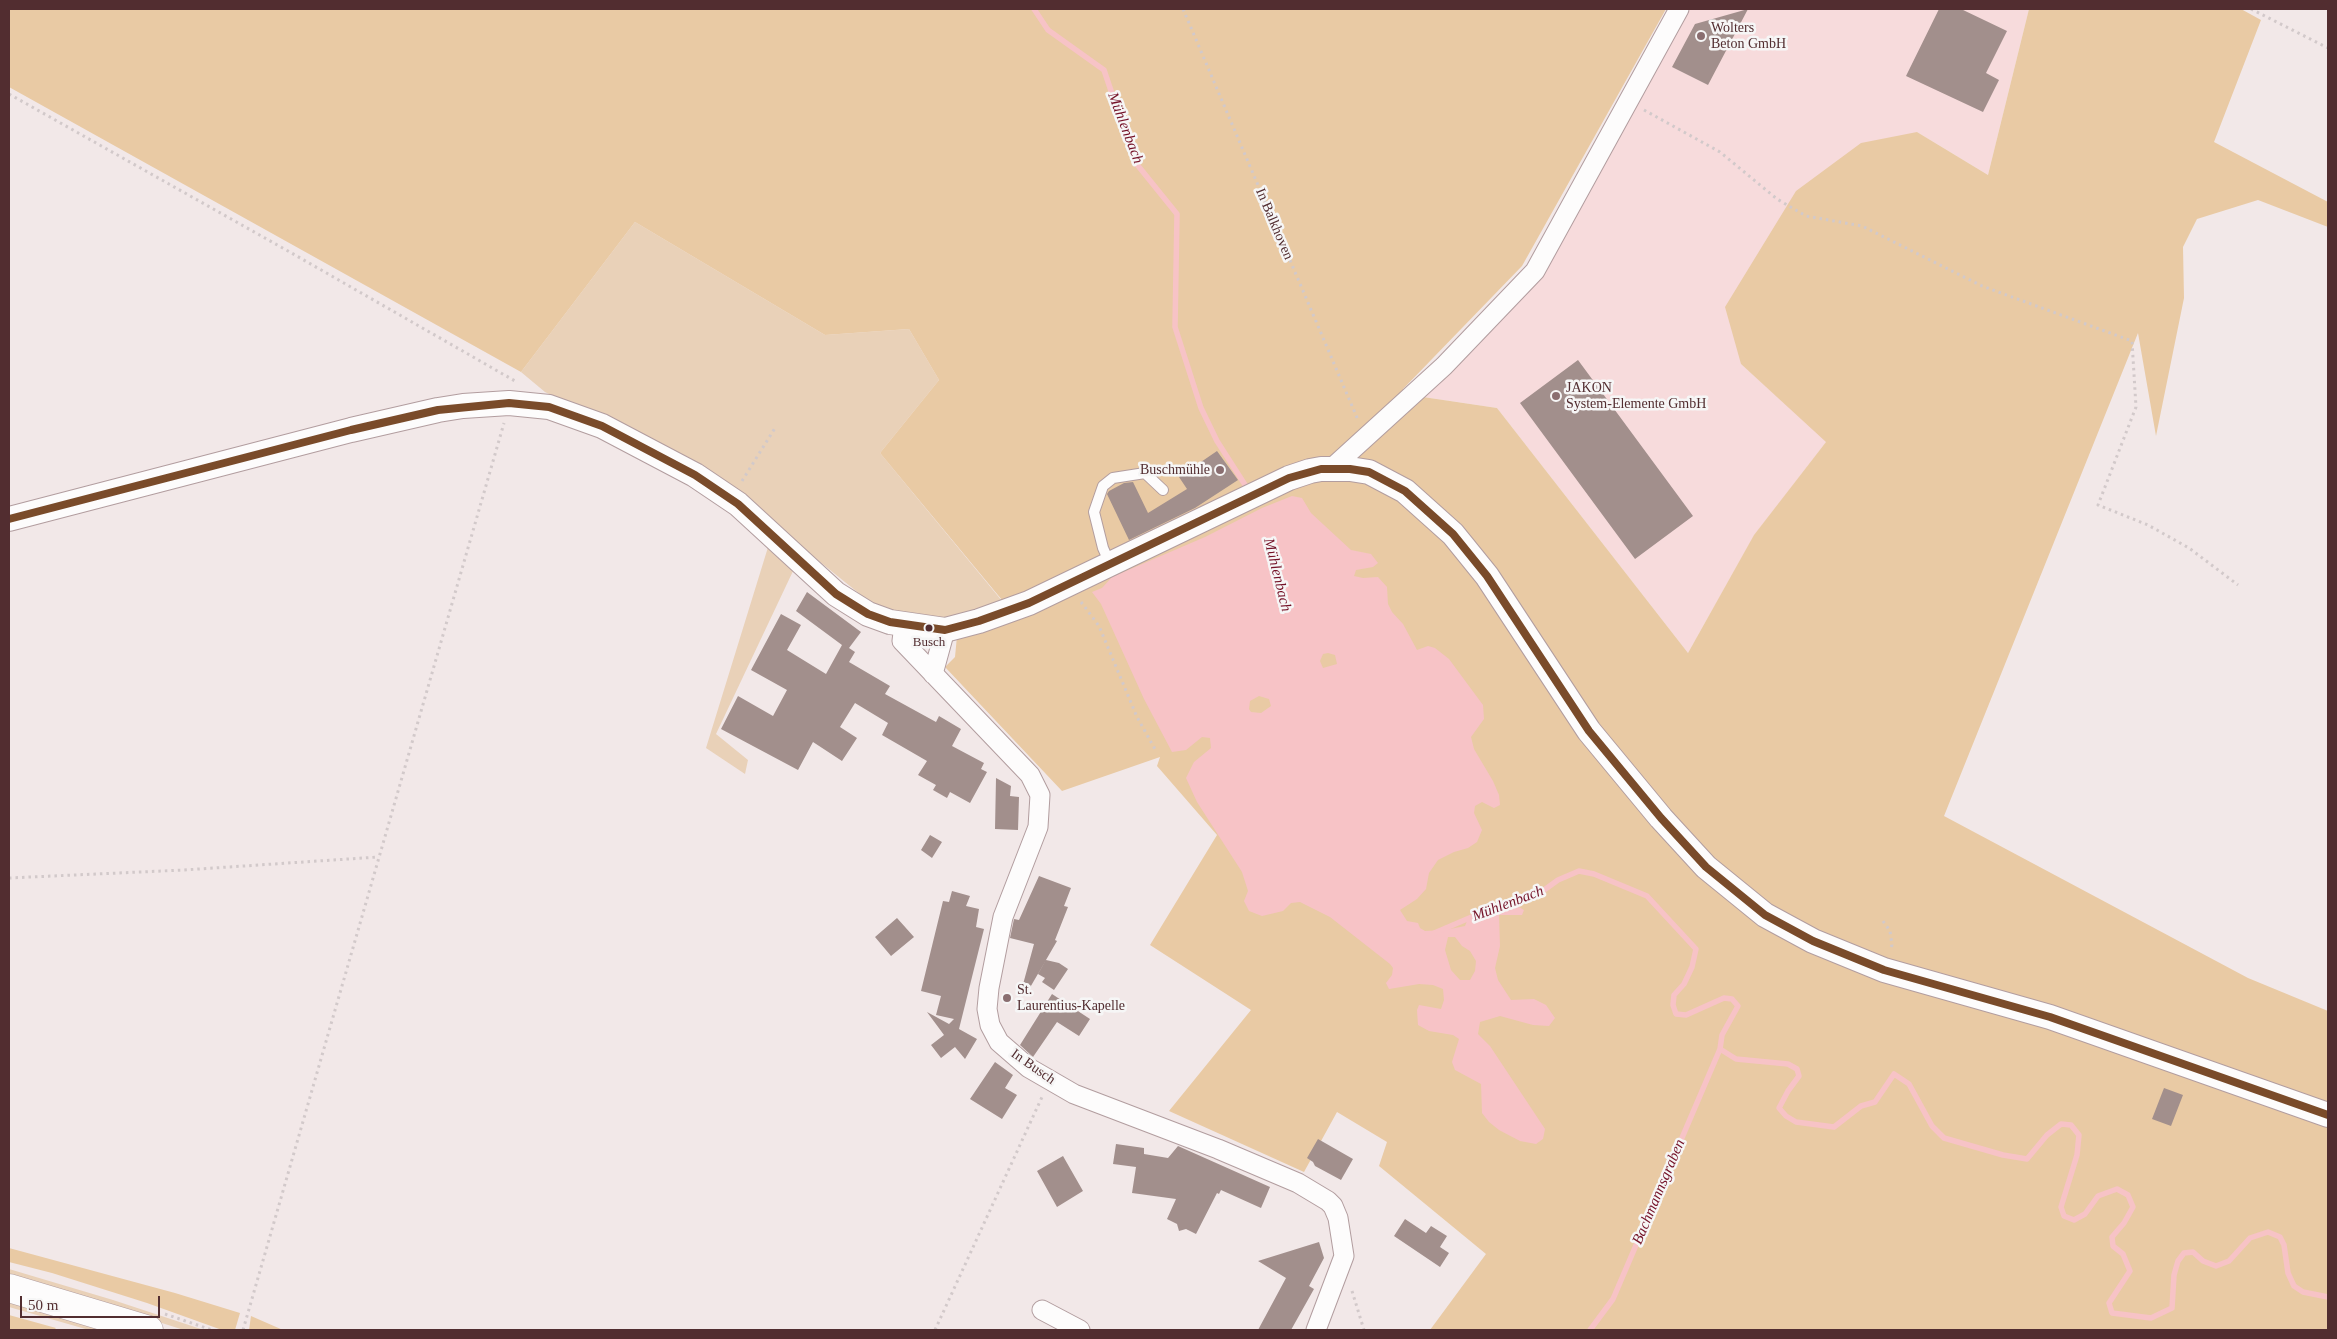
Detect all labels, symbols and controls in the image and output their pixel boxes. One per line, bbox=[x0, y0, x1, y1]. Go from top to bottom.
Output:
place label: Wolters Beton GmbH bbox=[1711, 20, 1786, 52]
marker: Wolters Beton GmbH bbox=[1695, 30, 1707, 42]
water label: Mühlenbach bbox=[1103, 90, 1147, 166]
street label: In Balkhoven bbox=[1251, 186, 1297, 262]
place label: JAKON System-Elemente GmbH bbox=[1566, 380, 1706, 412]
marker: JAKON System-Elemente GmbH bbox=[1550, 390, 1562, 402]
place label: Buschmühle bbox=[1140, 462, 1210, 478]
marker: Buschmühle bbox=[1214, 464, 1226, 476]
water label: Mühlenbach bbox=[1259, 536, 1295, 614]
marker: Busch bbox=[924, 623, 934, 633]
place label: Busch bbox=[913, 635, 945, 651]
water label: Mühlenbach bbox=[1470, 882, 1546, 926]
place label: St. Laurentius-Kapelle bbox=[1017, 982, 1125, 1014]
marker: St. Laurentius-Kapelle bbox=[1001, 992, 1013, 1004]
street label: In Busch bbox=[1008, 1046, 1058, 1088]
water label: Bachmannsgraben bbox=[1629, 1137, 1689, 1247]
scale bar bbox=[22, 1286, 162, 1318]
text: 50 m bbox=[28, 1297, 58, 1313]

